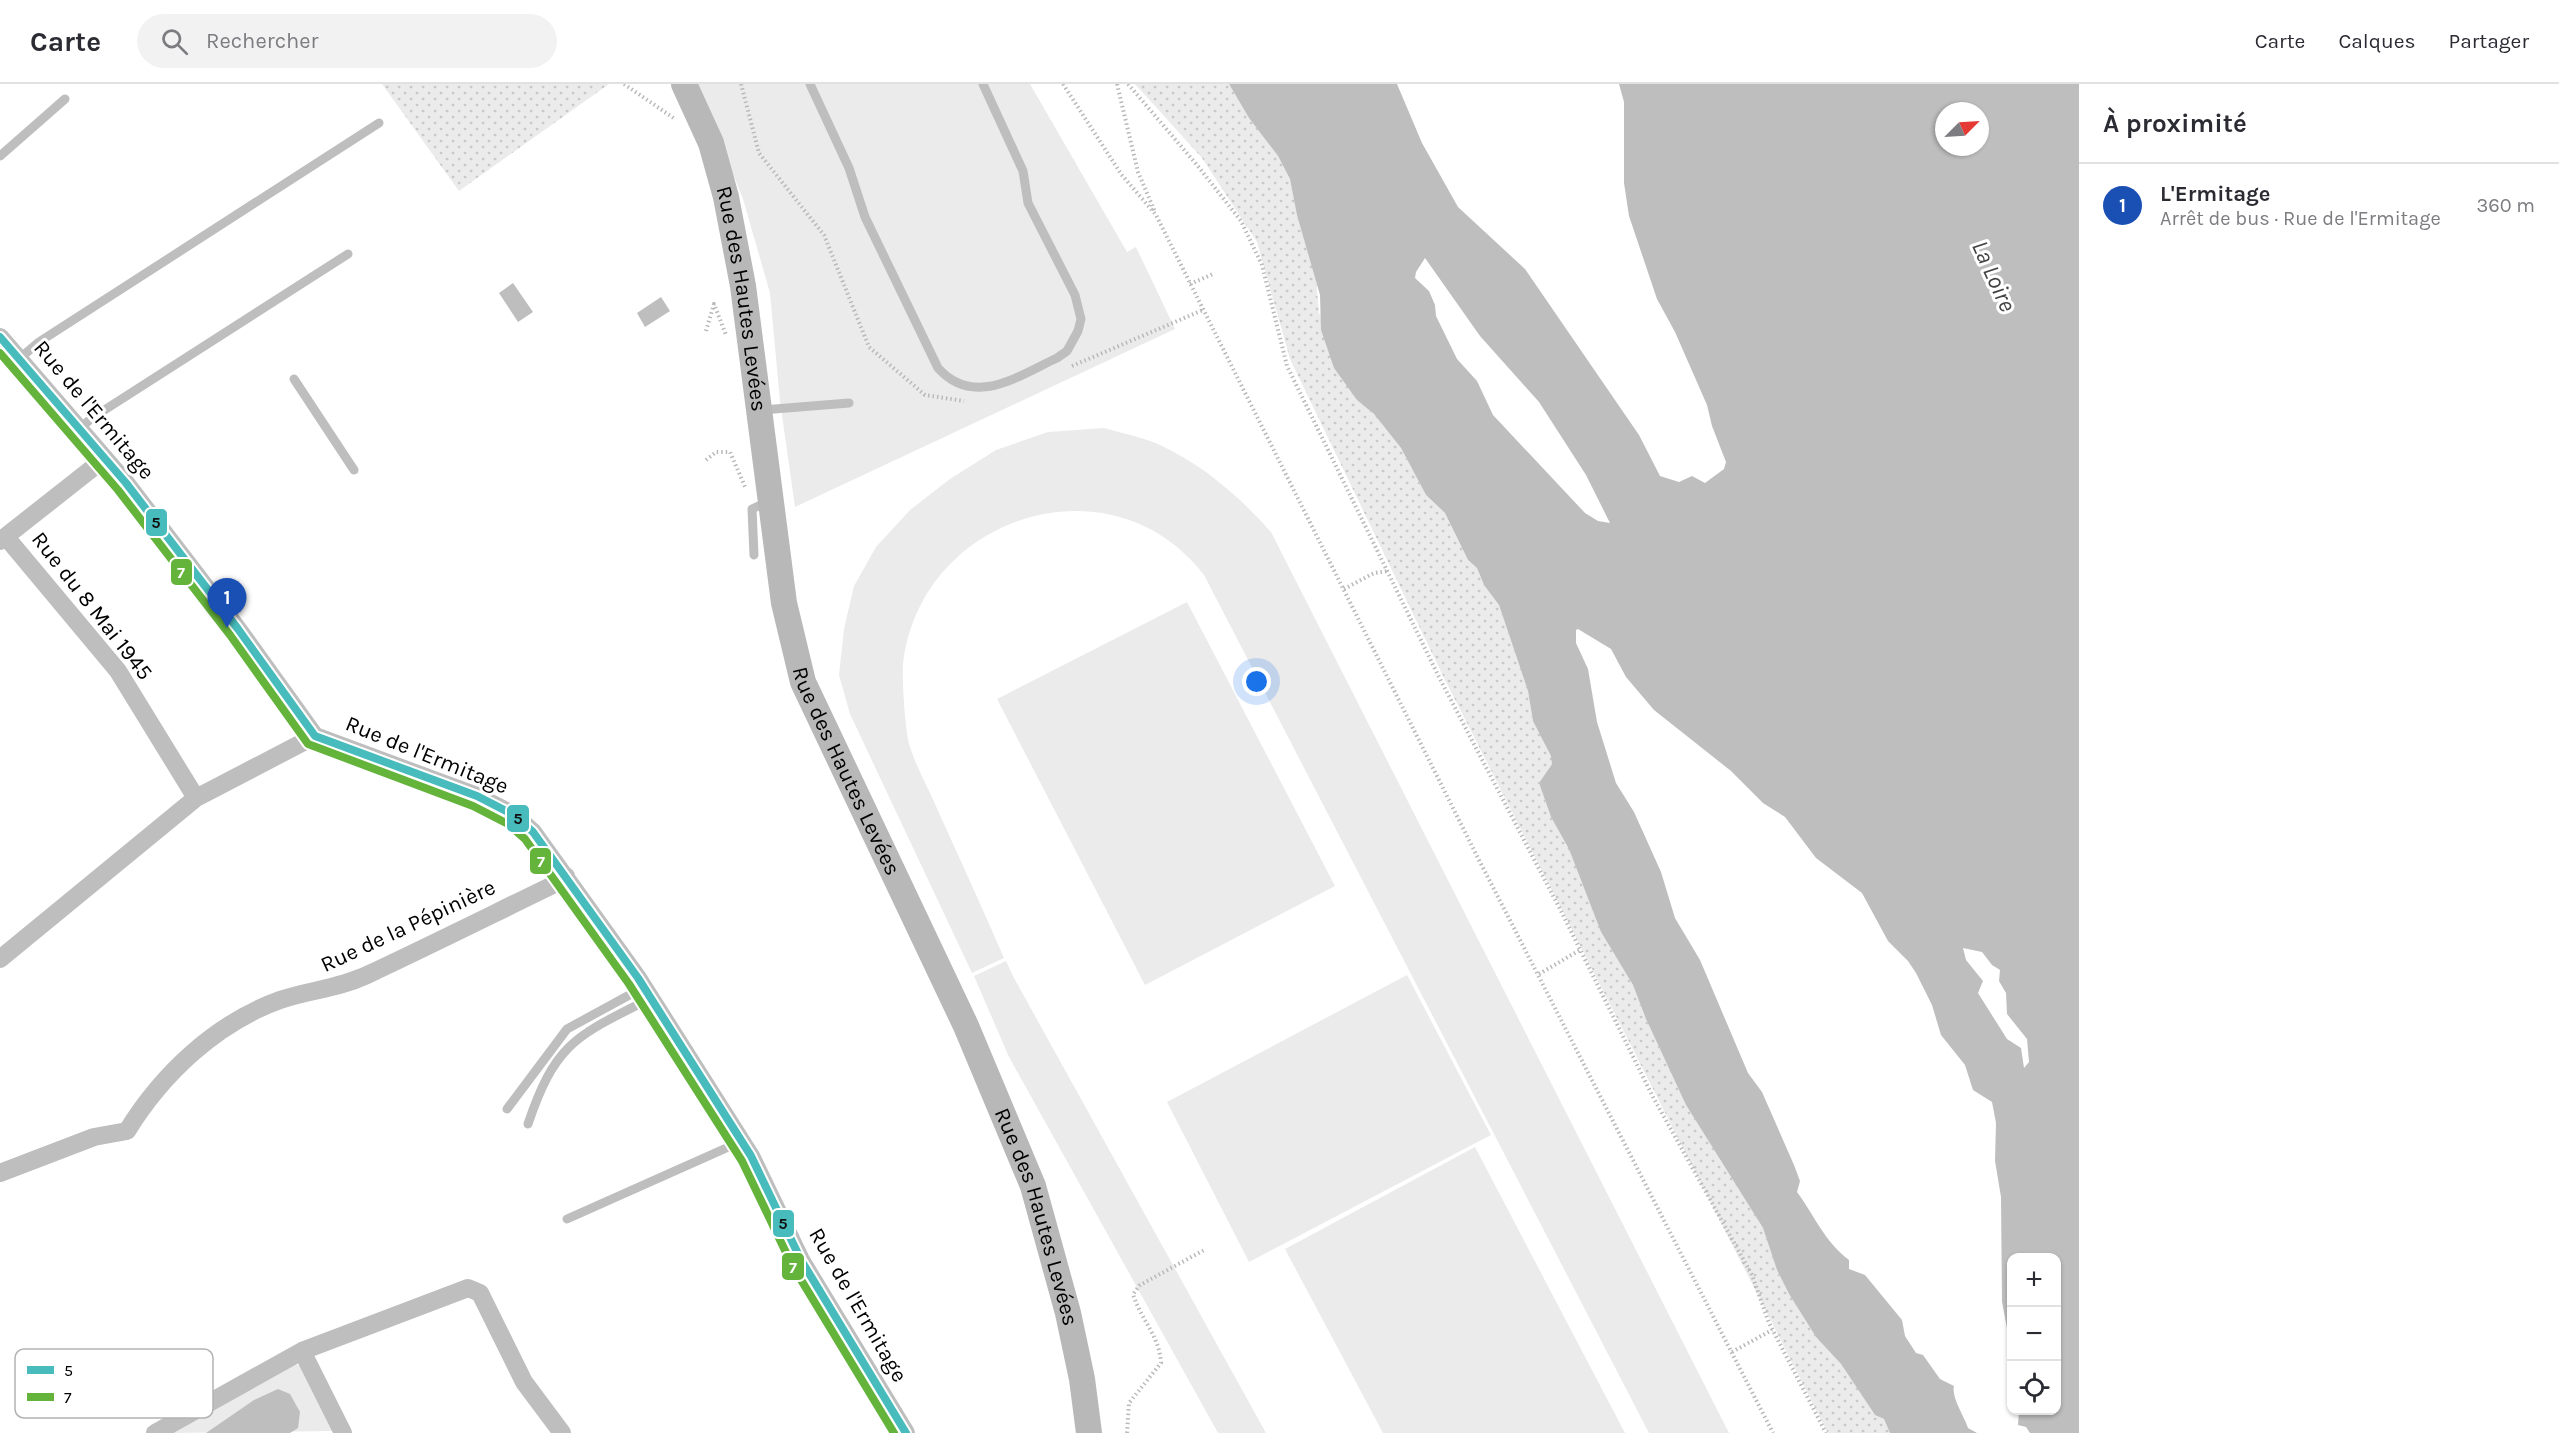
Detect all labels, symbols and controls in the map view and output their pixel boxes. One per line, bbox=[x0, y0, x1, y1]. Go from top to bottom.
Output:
search box bbox=[137, 14, 557, 68]
text: Carte bbox=[30, 25, 101, 58]
icon: search bbox=[158, 25, 191, 58]
text: Rechercher bbox=[206, 28, 319, 54]
text: Carte bbox=[2255, 29, 2305, 53]
text: Calques bbox=[2338, 29, 2416, 53]
text: Partager bbox=[2449, 29, 2529, 53]
north arrow bbox=[1935, 102, 1989, 156]
text: À proximité bbox=[2103, 108, 2247, 139]
text: L'Ermitage bbox=[2160, 181, 2270, 207]
street label: Rue des Hautes Levées bbox=[711, 183, 772, 413]
text: 1 bbox=[2119, 194, 2126, 217]
text: 360 m bbox=[2476, 194, 2535, 217]
text: Arrêt de bus · Rue de l'Ermitage bbox=[2160, 207, 2441, 230]
water label: La Loire bbox=[1966, 236, 2022, 316]
street label: Rue de l'Ermitage bbox=[28, 335, 160, 485]
line badge: 5 bbox=[145, 508, 168, 537]
text: 5 bbox=[151, 513, 161, 532]
street label: Rue du 8 Mai 1945 bbox=[26, 527, 158, 685]
line badge: 7 bbox=[170, 558, 193, 586]
text: 7 bbox=[177, 563, 185, 582]
pin: 1 bbox=[208, 578, 246, 628]
street label: Rue des Hautes Levées bbox=[787, 664, 906, 880]
your location bbox=[1242, 667, 1271, 696]
street label: Rue de l'Ermitage bbox=[342, 710, 512, 800]
line badge: 5 bbox=[506, 804, 530, 833]
text: 5 bbox=[513, 809, 523, 828]
line badge: 7 bbox=[529, 847, 552, 875]
text: 7 bbox=[537, 852, 545, 871]
street label: Rue de la Pépinière bbox=[317, 874, 499, 978]
street label: Rue des Hautes Levées bbox=[989, 1104, 1083, 1328]
line badge: 5 bbox=[772, 1209, 795, 1238]
text: 5 bbox=[778, 1214, 788, 1233]
street label: Rue de l'Ermitage bbox=[803, 1223, 913, 1387]
line badge: 7 bbox=[781, 1252, 805, 1281]
map controls bbox=[2007, 1253, 2061, 1415]
button: + bbox=[2007, 1253, 2061, 1307]
text: 7 bbox=[789, 1258, 797, 1277]
button: − bbox=[2007, 1307, 2061, 1361]
legend bbox=[15, 1349, 213, 1418]
text: 5 bbox=[64, 1361, 73, 1380]
button: locate bbox=[2007, 1361, 2061, 1415]
text: 7 bbox=[64, 1388, 72, 1407]

